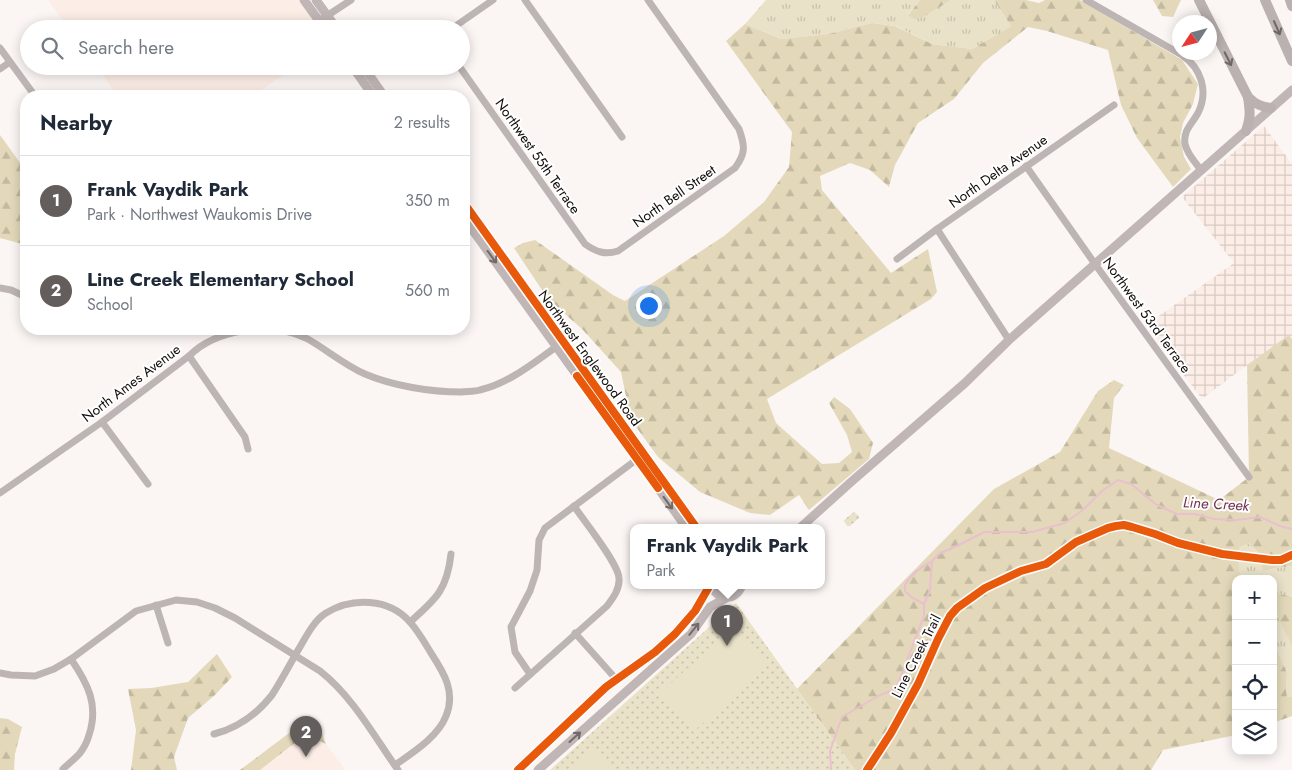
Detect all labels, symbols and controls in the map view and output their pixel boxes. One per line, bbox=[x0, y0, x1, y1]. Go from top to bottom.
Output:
north arrow bbox=[1172, 15, 1217, 60]
search box bbox=[20, 20, 470, 75]
one-way arrow bbox=[1273, 20, 1283, 35]
icon: search bbox=[38, 34, 66, 62]
text: Search here bbox=[78, 34, 174, 61]
one-way arrow bbox=[1224, 51, 1233, 66]
street label: Northwest 55th Terrace bbox=[491, 94, 585, 218]
text: Nearby bbox=[40, 108, 112, 138]
text: 2 results bbox=[394, 111, 450, 134]
street label: North Delta Avenue bbox=[945, 130, 1051, 212]
street label: North Bell Street bbox=[628, 160, 720, 232]
text: Frank Vaydik Park bbox=[87, 176, 249, 203]
text: 1 bbox=[52, 189, 60, 212]
text: 350 m bbox=[405, 189, 450, 212]
text: Park · Northwest Waukomis Drive bbox=[87, 203, 312, 226]
one-way arrow bbox=[487, 250, 497, 264]
street label: Northwest 53rd Terrace bbox=[1098, 253, 1196, 377]
text: Line Creek Elementary School bbox=[87, 266, 354, 293]
text: 2 bbox=[51, 279, 61, 302]
text: 560 m bbox=[405, 279, 450, 302]
street label: Northwest Englewood Road bbox=[534, 286, 646, 430]
text: School bbox=[87, 293, 133, 316]
your location bbox=[636, 293, 662, 319]
street label: North Ames Avenue bbox=[77, 339, 185, 427]
water label: Line Creek bbox=[1182, 491, 1250, 517]
one-way arrow bbox=[663, 496, 674, 509]
popup bbox=[630, 524, 825, 589]
text: Frank Vaydik Park bbox=[647, 532, 808, 559]
text: Park bbox=[647, 559, 675, 582]
map controls bbox=[1232, 575, 1277, 755]
button: + bbox=[1232, 575, 1277, 620]
pin: 1 bbox=[711, 605, 743, 646]
street label: Line Creek Trail bbox=[886, 611, 946, 701]
button: − bbox=[1232, 620, 1277, 665]
one-way arrow bbox=[689, 623, 700, 636]
button: locate bbox=[1232, 665, 1277, 710]
button: layers bbox=[1232, 710, 1277, 755]
pin: 2 bbox=[290, 716, 322, 757]
one-way arrow bbox=[568, 731, 581, 743]

